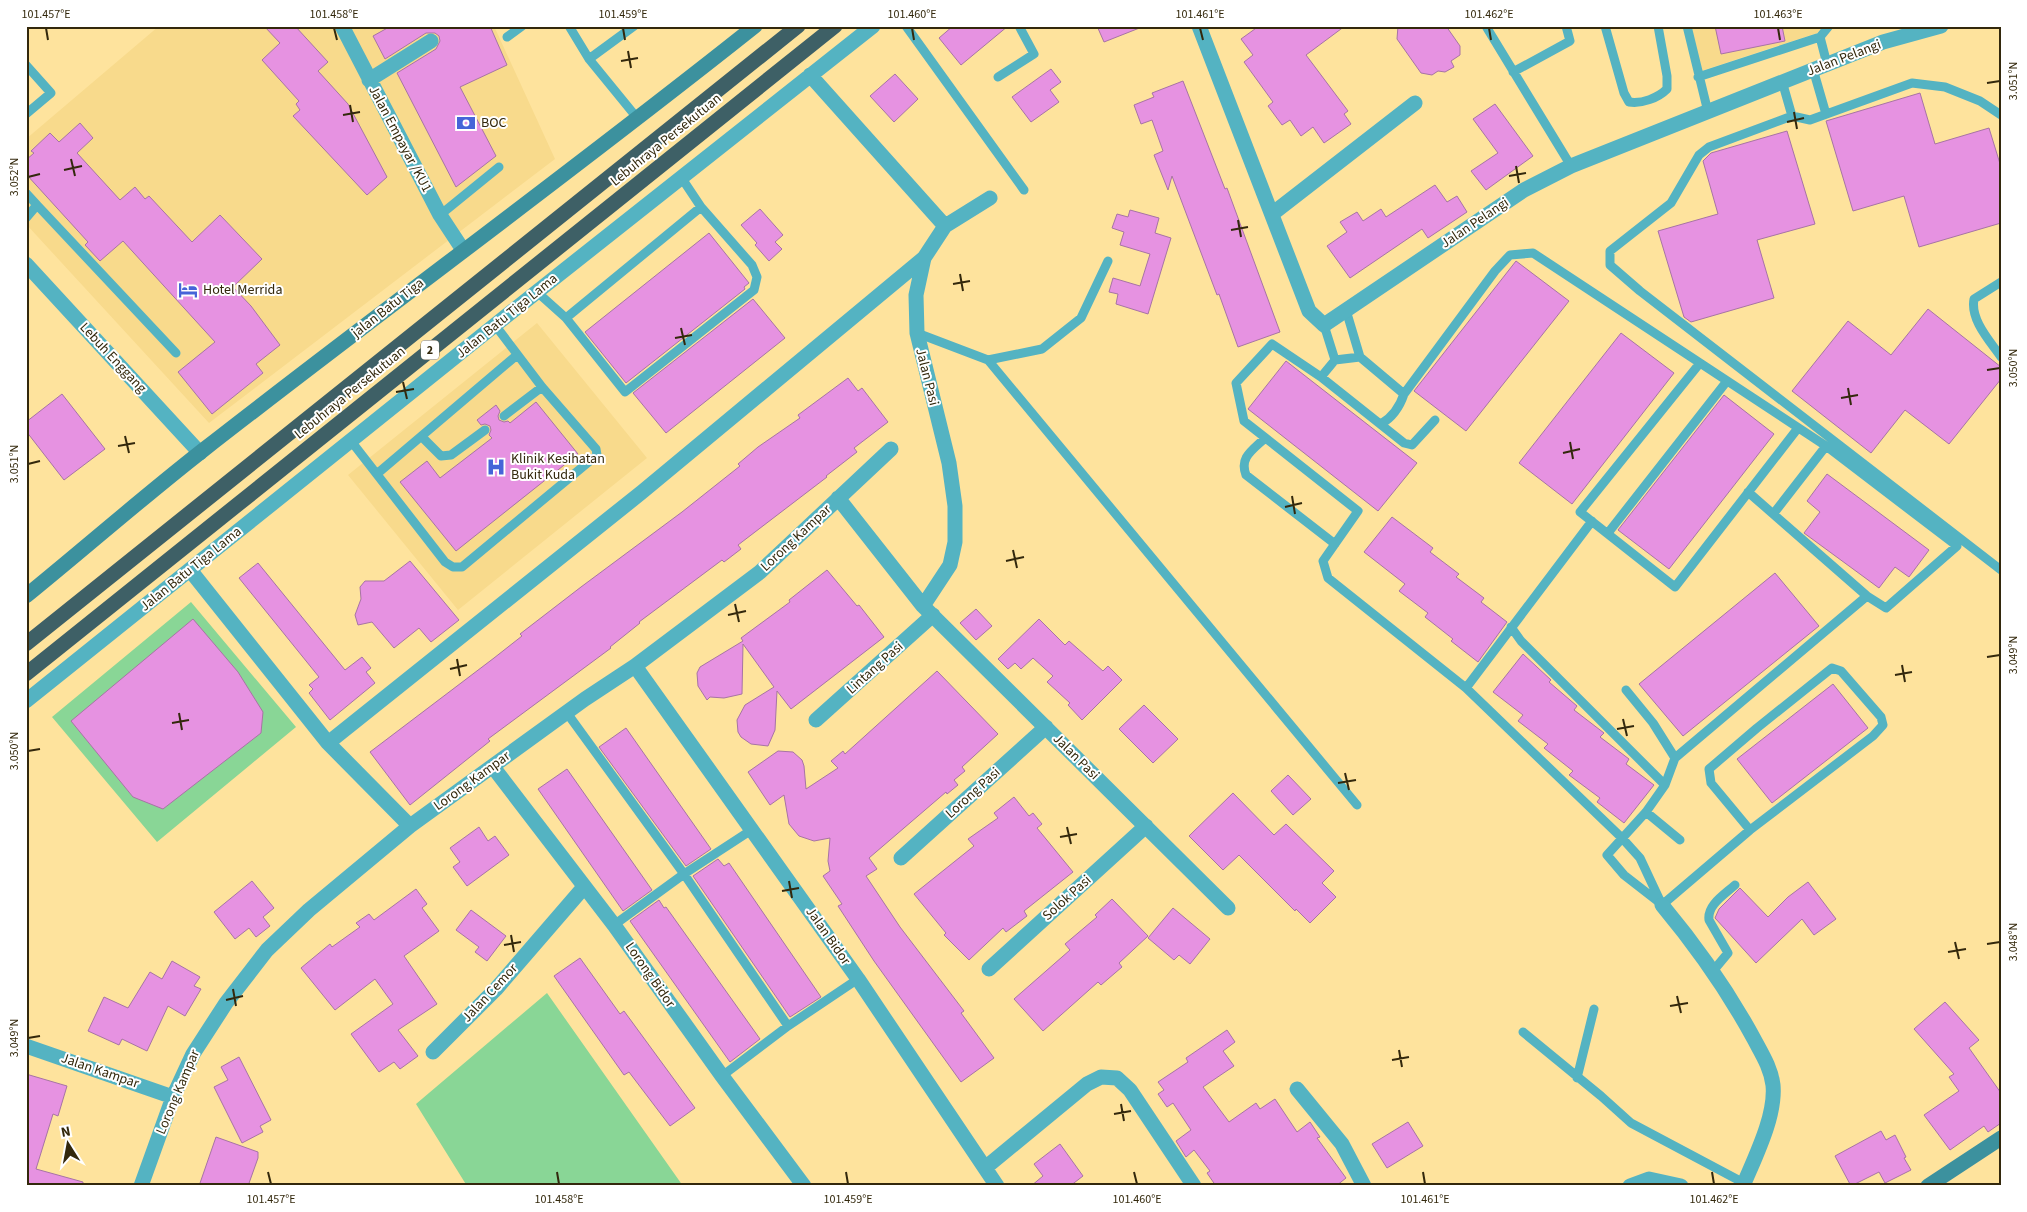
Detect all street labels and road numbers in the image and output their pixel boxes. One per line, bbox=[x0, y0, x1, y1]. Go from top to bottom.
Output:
street label: Jalan Pelangi bbox=[1804, 35, 1884, 81]
street label: Jalan Empayar /KU1 bbox=[363, 82, 437, 196]
street label: Lebuhraya Persekutuan bbox=[606, 89, 726, 191]
street label: Jalan Pelangi bbox=[1437, 193, 1513, 253]
street label: Jalan Batu Tiga Lama bbox=[452, 269, 562, 363]
street label: jalan Batu Tiga bbox=[347, 273, 428, 343]
street label: Lebuh Enggang bbox=[75, 318, 151, 398]
road number: 2 bbox=[421, 340, 439, 360]
street label: Lebuhraya Persekutuan bbox=[290, 342, 410, 444]
street label: Jalan Pasi bbox=[910, 346, 944, 408]
street label: Lorong Kampar bbox=[756, 500, 836, 576]
street label: Jalan Batu Tiga Lama bbox=[136, 522, 246, 616]
street label: Lintang Pasi bbox=[842, 637, 908, 699]
street label: Jalan Pasi bbox=[1048, 729, 1104, 785]
street label: Lorong Kampar bbox=[430, 746, 515, 816]
street label: Lorong Pasi bbox=[941, 763, 1005, 823]
street label: Solok Pasi bbox=[1038, 871, 1096, 925]
street label: Jalan Bidor bbox=[801, 903, 855, 969]
street label: Lorong Bidor bbox=[620, 938, 680, 1012]
street label: Jalan Cemor bbox=[458, 959, 523, 1027]
street label: Lorong Kampar bbox=[151, 1046, 205, 1137]
street label: Jalan Kampar bbox=[58, 1048, 142, 1094]

